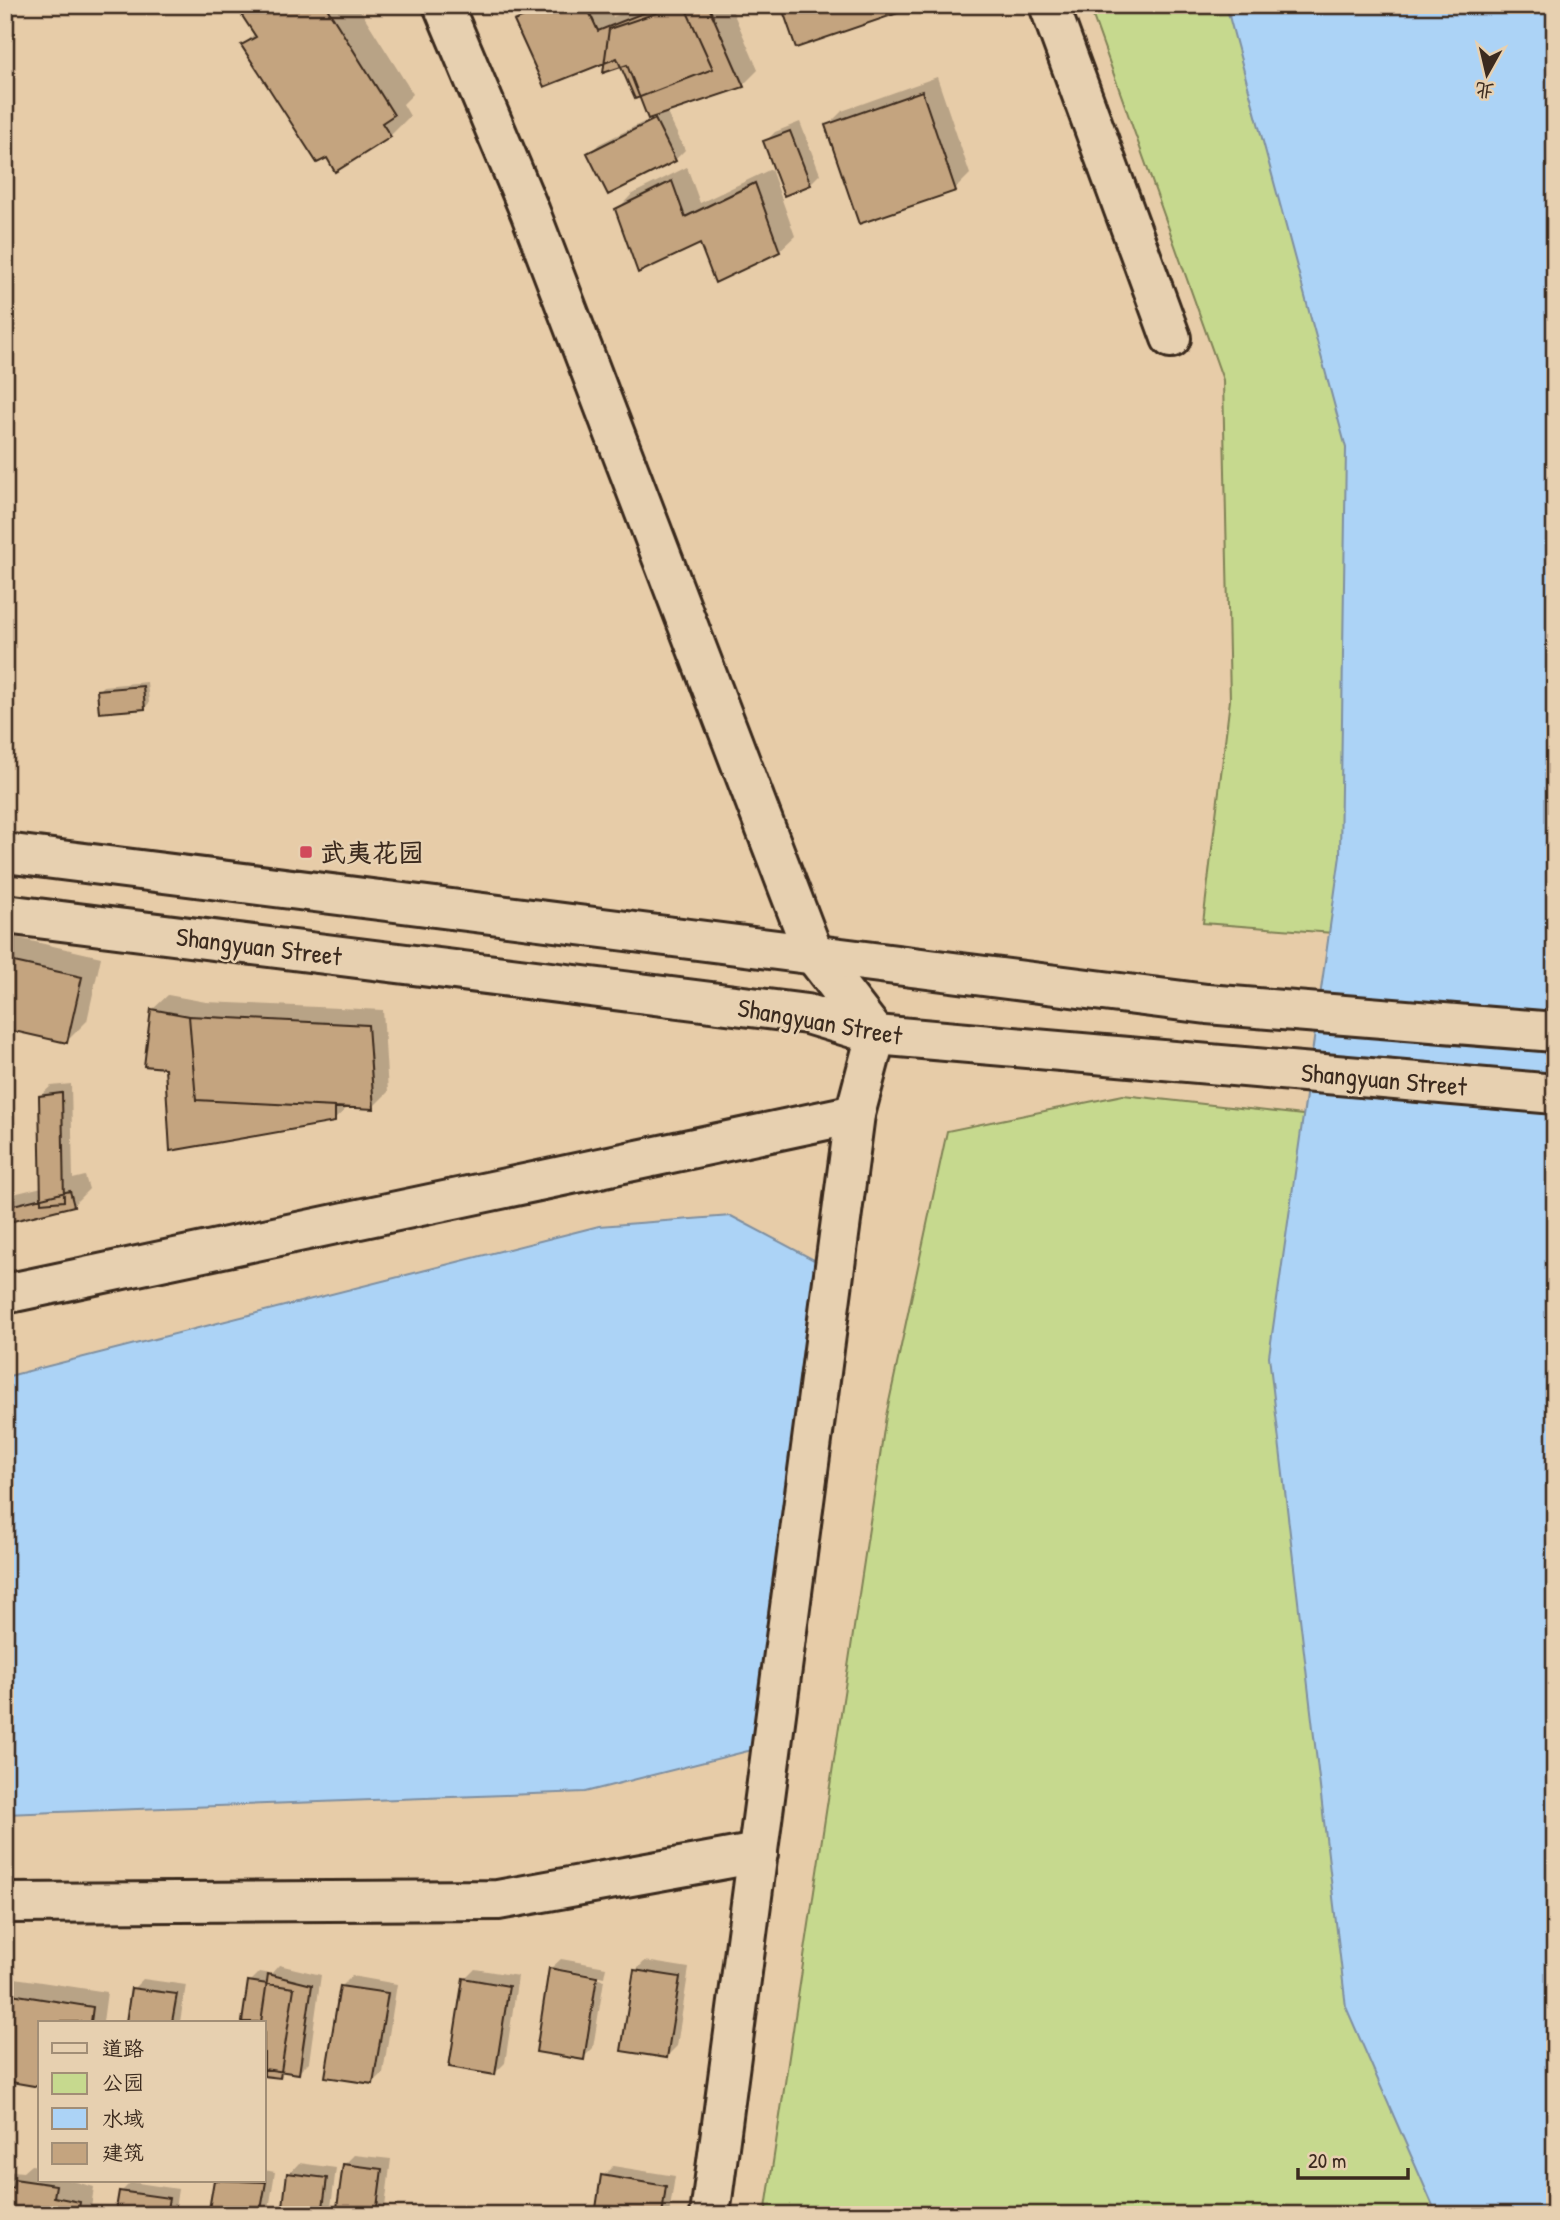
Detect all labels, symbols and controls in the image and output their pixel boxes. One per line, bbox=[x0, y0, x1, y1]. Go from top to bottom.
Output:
north arrow bbox=[1452, 38, 1522, 108]
text: 北 bbox=[1473, 77, 1496, 105]
place label: 武夷花园 bbox=[320, 835, 424, 870]
marker: 武夷花园 bbox=[298, 844, 314, 860]
street label: Shangyuan Street bbox=[174, 919, 345, 974]
street label: Shangyuan Street bbox=[735, 989, 906, 1053]
street label: Shangyuan Street bbox=[1300, 1054, 1469, 1104]
legend bbox=[38, 2021, 266, 2182]
text: 道路 bbox=[102, 2034, 144, 2063]
text: 公园 bbox=[102, 2068, 144, 2097]
text: 水域 bbox=[102, 2104, 144, 2133]
scale bar bbox=[1298, 2136, 1408, 2180]
text: 建筑 bbox=[102, 2138, 144, 2167]
text: 20 m bbox=[1308, 2146, 1346, 2175]

